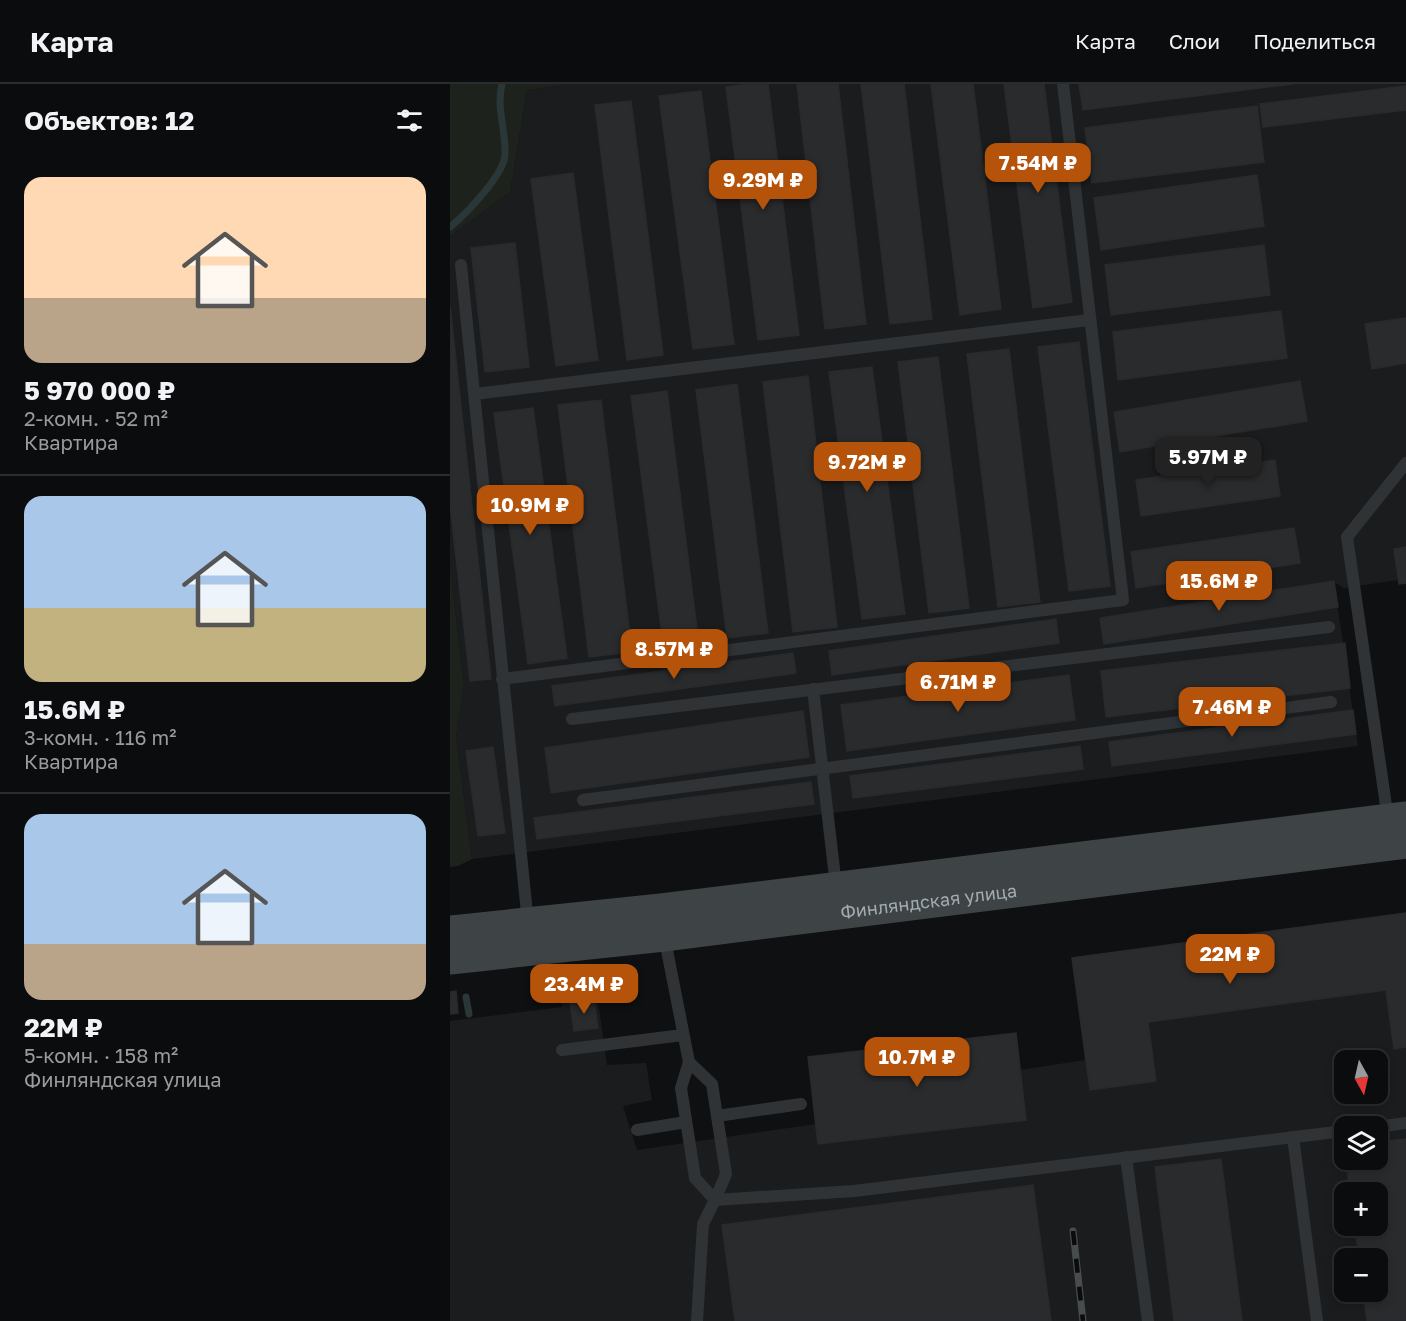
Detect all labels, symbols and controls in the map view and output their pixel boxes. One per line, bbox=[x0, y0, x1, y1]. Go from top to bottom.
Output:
text: Карта bbox=[30, 25, 114, 58]
text: Карта bbox=[1075, 28, 1136, 54]
text: Слои bbox=[1169, 28, 1220, 54]
text: Поделиться bbox=[1253, 28, 1376, 54]
icon: filters bbox=[393, 104, 426, 137]
text: Объектов: 12 bbox=[24, 105, 194, 136]
pin: 7.54M ₽ bbox=[983, 143, 1093, 194]
text: 7.54M ₽ bbox=[999, 150, 1077, 174]
pin: 9.29M ₽ bbox=[708, 160, 818, 211]
text: 9.29M ₽ bbox=[723, 167, 803, 191]
icon: home bbox=[171, 216, 279, 324]
text: 5 970 000 ₽ bbox=[24, 375, 175, 406]
text: 2-комн. · 52 m² bbox=[24, 406, 168, 430]
text: Квартира bbox=[24, 430, 118, 454]
pin: 5.97M ₽ bbox=[1153, 437, 1263, 488]
pin: 9.72M ₽ bbox=[812, 442, 922, 493]
text: 5.97M ₽ bbox=[1169, 444, 1247, 468]
text: 9.72M ₽ bbox=[828, 449, 906, 473]
pin: 10.9M ₽ bbox=[475, 485, 585, 536]
text: 10.9M ₽ bbox=[491, 492, 569, 516]
icon: home bbox=[171, 535, 279, 643]
pin: 15.6M ₽ bbox=[1164, 561, 1274, 612]
text: 15.6M ₽ bbox=[1180, 568, 1258, 592]
pin: 8.57M ₽ bbox=[619, 629, 729, 680]
text: 8.57M ₽ bbox=[635, 636, 713, 660]
pin: 6.71M ₽ bbox=[903, 662, 1013, 713]
text: 6.71M ₽ bbox=[920, 669, 996, 693]
pin: 7.46M ₽ bbox=[1177, 687, 1287, 738]
text: 15.6M ₽ bbox=[24, 694, 125, 725]
text: 7.46M ₽ bbox=[1193, 694, 1271, 718]
text: 3-комн. · 116 m² bbox=[24, 725, 176, 749]
text: Квартира bbox=[24, 749, 118, 773]
icon: home bbox=[171, 853, 279, 961]
street label: Финляндская улица bbox=[839, 879, 1018, 923]
pin: 22M ₽ bbox=[1188, 934, 1272, 985]
text: 22M ₽ bbox=[1200, 941, 1260, 965]
pin: 23.4M ₽ bbox=[529, 964, 639, 1015]
text: 23.4M ₽ bbox=[544, 971, 624, 995]
text: 22M ₽ bbox=[24, 1012, 103, 1043]
pin: 10.7M ₽ bbox=[862, 1037, 972, 1088]
text: 5-комн. · 158 m² bbox=[24, 1043, 178, 1067]
text: 10.7M ₽ bbox=[879, 1044, 955, 1068]
north arrow bbox=[1334, 1050, 1388, 1104]
map controls bbox=[1334, 1050, 1388, 1302]
text: Финляндская улица bbox=[24, 1067, 222, 1091]
button: layers bbox=[1334, 1116, 1388, 1170]
button: + bbox=[1334, 1182, 1388, 1236]
button: − bbox=[1334, 1248, 1388, 1302]

